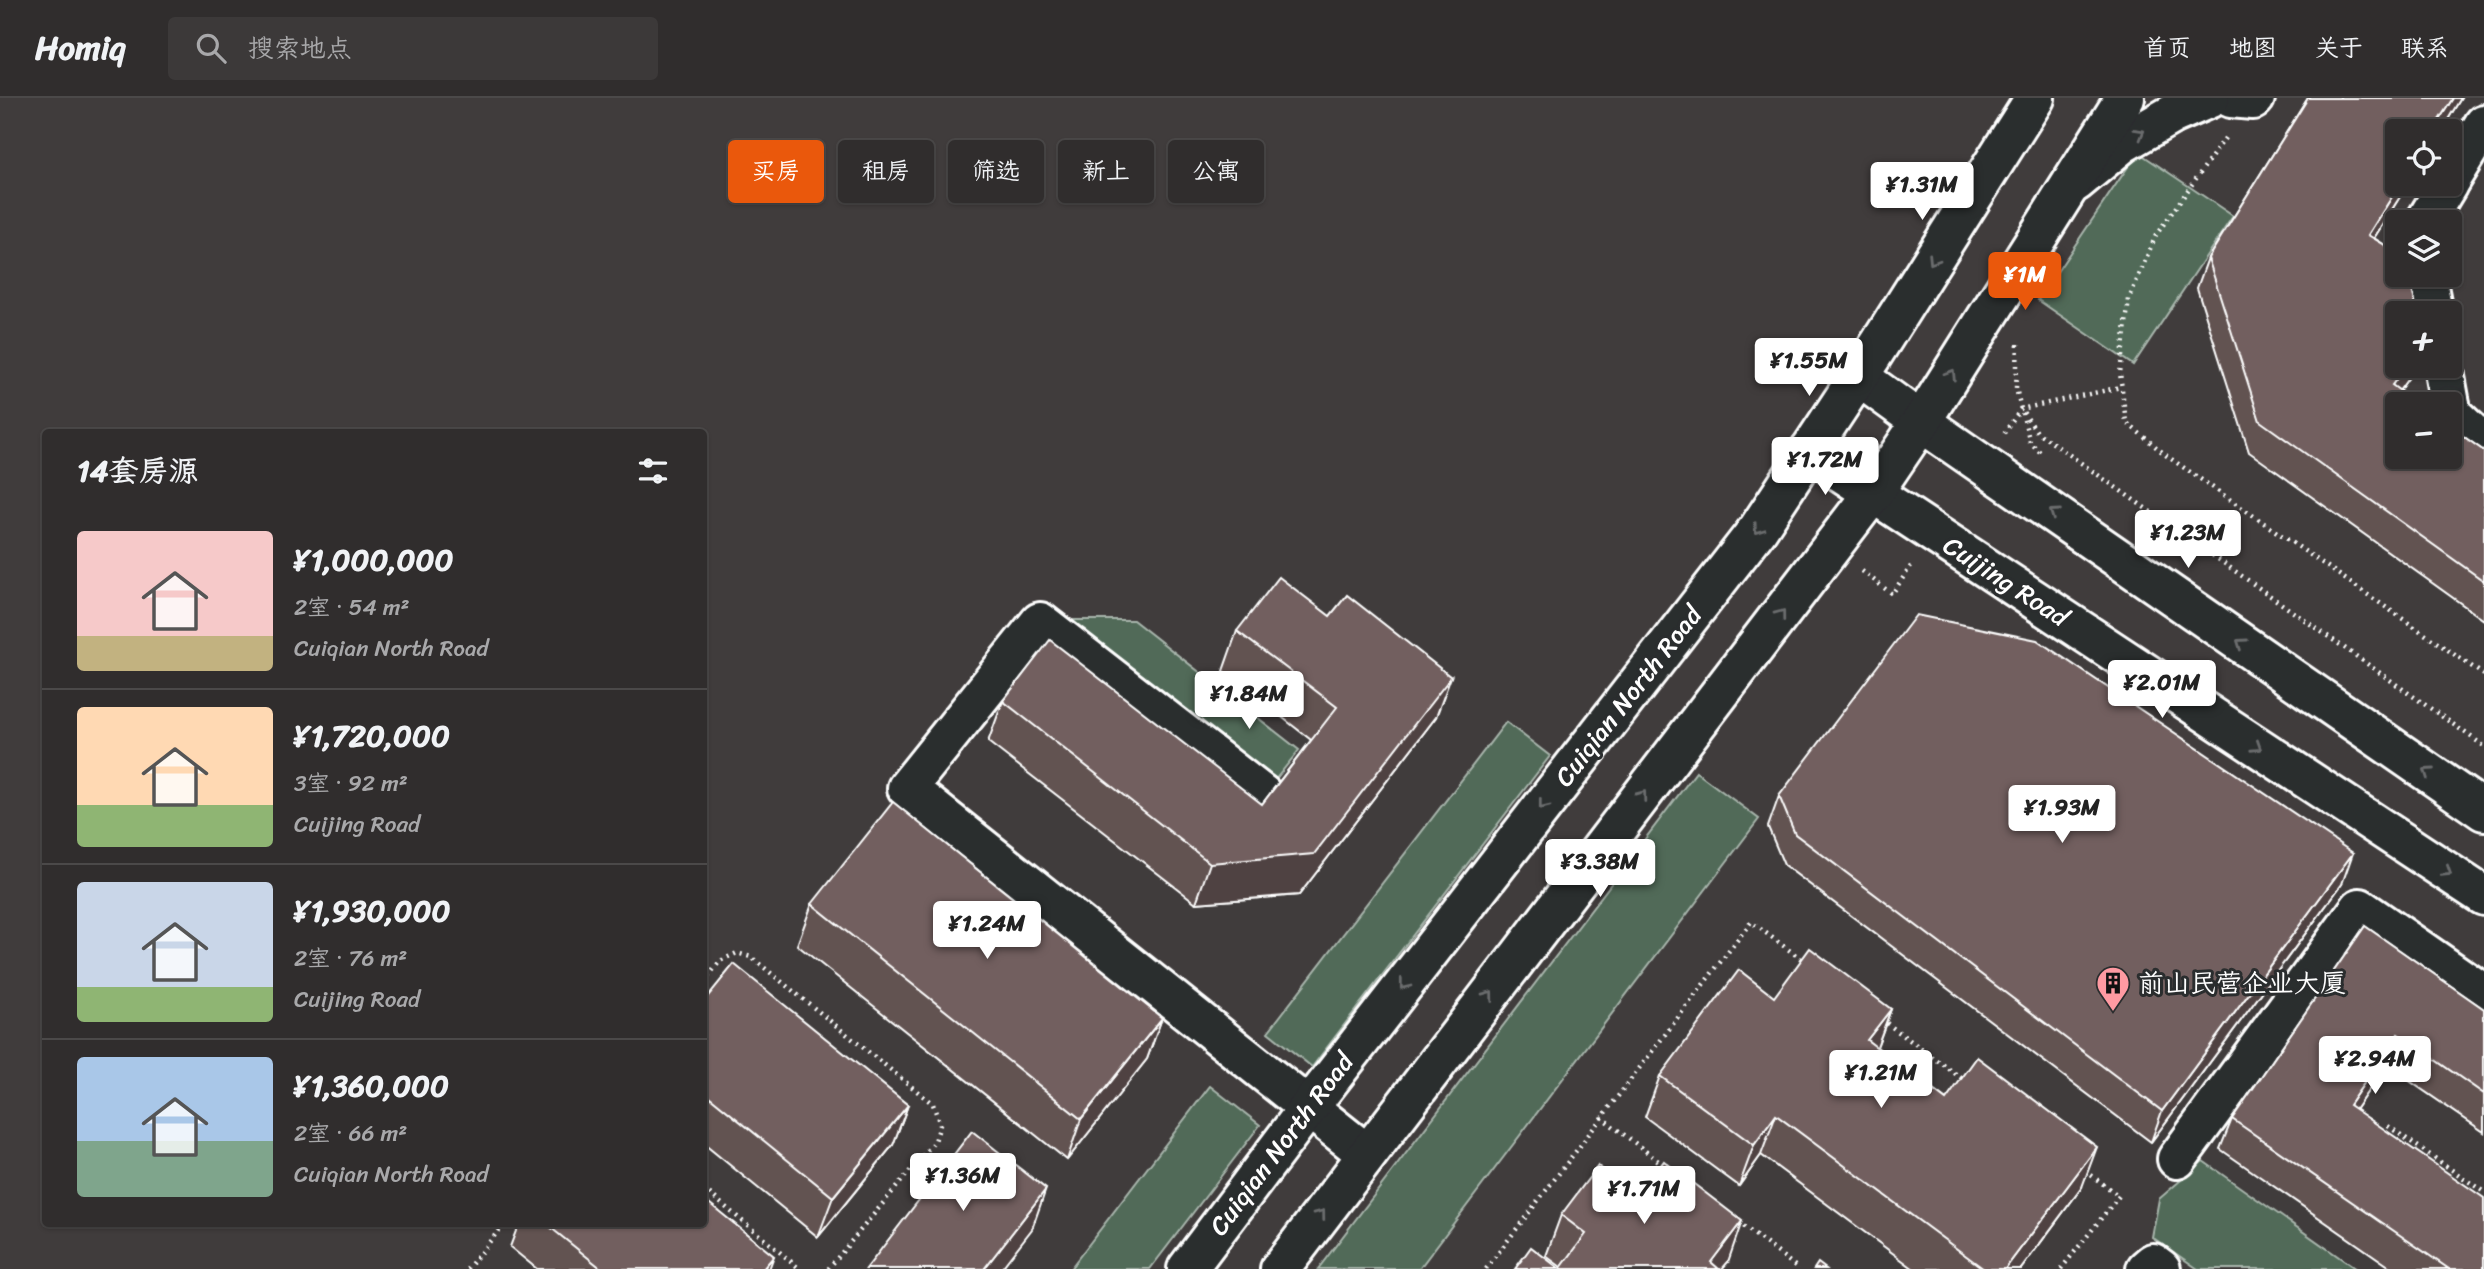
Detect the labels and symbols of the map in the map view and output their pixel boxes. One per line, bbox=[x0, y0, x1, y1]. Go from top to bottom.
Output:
one-way arrow bbox=[2132, 128, 2145, 141]
pin: ¥1.31M bbox=[1865, 162, 1979, 222]
one-way arrow bbox=[1929, 252, 1942, 265]
pin: ¥1M bbox=[1991, 252, 2059, 312]
pin: ¥1.55M bbox=[1752, 338, 1866, 398]
one-way arrow bbox=[1942, 369, 1955, 382]
pin: ¥1.72M bbox=[1768, 438, 1882, 497]
one-way arrow bbox=[2048, 508, 2061, 521]
pin: ¥1.23M bbox=[2131, 510, 2245, 570]
one-way arrow bbox=[1754, 521, 1766, 534]
street label: Cuijing Road bbox=[1934, 523, 2080, 640]
street label: Cuiqian North Road bbox=[1542, 593, 1715, 797]
one-way arrow bbox=[1772, 609, 1785, 622]
one-way arrow bbox=[2236, 639, 2249, 651]
pin: ¥2.01M bbox=[2105, 660, 2219, 720]
pin: ¥1.84M bbox=[1192, 672, 1306, 731]
one-way arrow bbox=[2250, 738, 2263, 751]
one-way arrow bbox=[2423, 768, 2436, 780]
pin: ¥1.93M bbox=[2005, 786, 2119, 845]
one-way arrow bbox=[1634, 790, 1647, 802]
one-way arrow bbox=[1538, 797, 1551, 809]
pin: ¥3.38M bbox=[1543, 840, 1657, 899]
one-way arrow bbox=[2439, 864, 2452, 876]
pin: ¥1.24M bbox=[930, 902, 1044, 961]
place label: 前山民营企业大厦 bbox=[2138, 960, 2346, 1006]
building icon: 前山民营企业大厦 bbox=[2094, 964, 2132, 1013]
one-way arrow bbox=[1399, 977, 1412, 989]
one-way arrow bbox=[1481, 990, 1493, 1002]
pin: ¥2.94M bbox=[2318, 1037, 2432, 1096]
street label: Cuiqian North Road bbox=[1196, 1040, 1367, 1246]
pin: ¥1.21M bbox=[1824, 1051, 1938, 1110]
pin: ¥1.36M bbox=[906, 1154, 1020, 1213]
pin: ¥1.71M bbox=[1587, 1166, 1701, 1226]
one-way arrow bbox=[1313, 1210, 1326, 1222]

